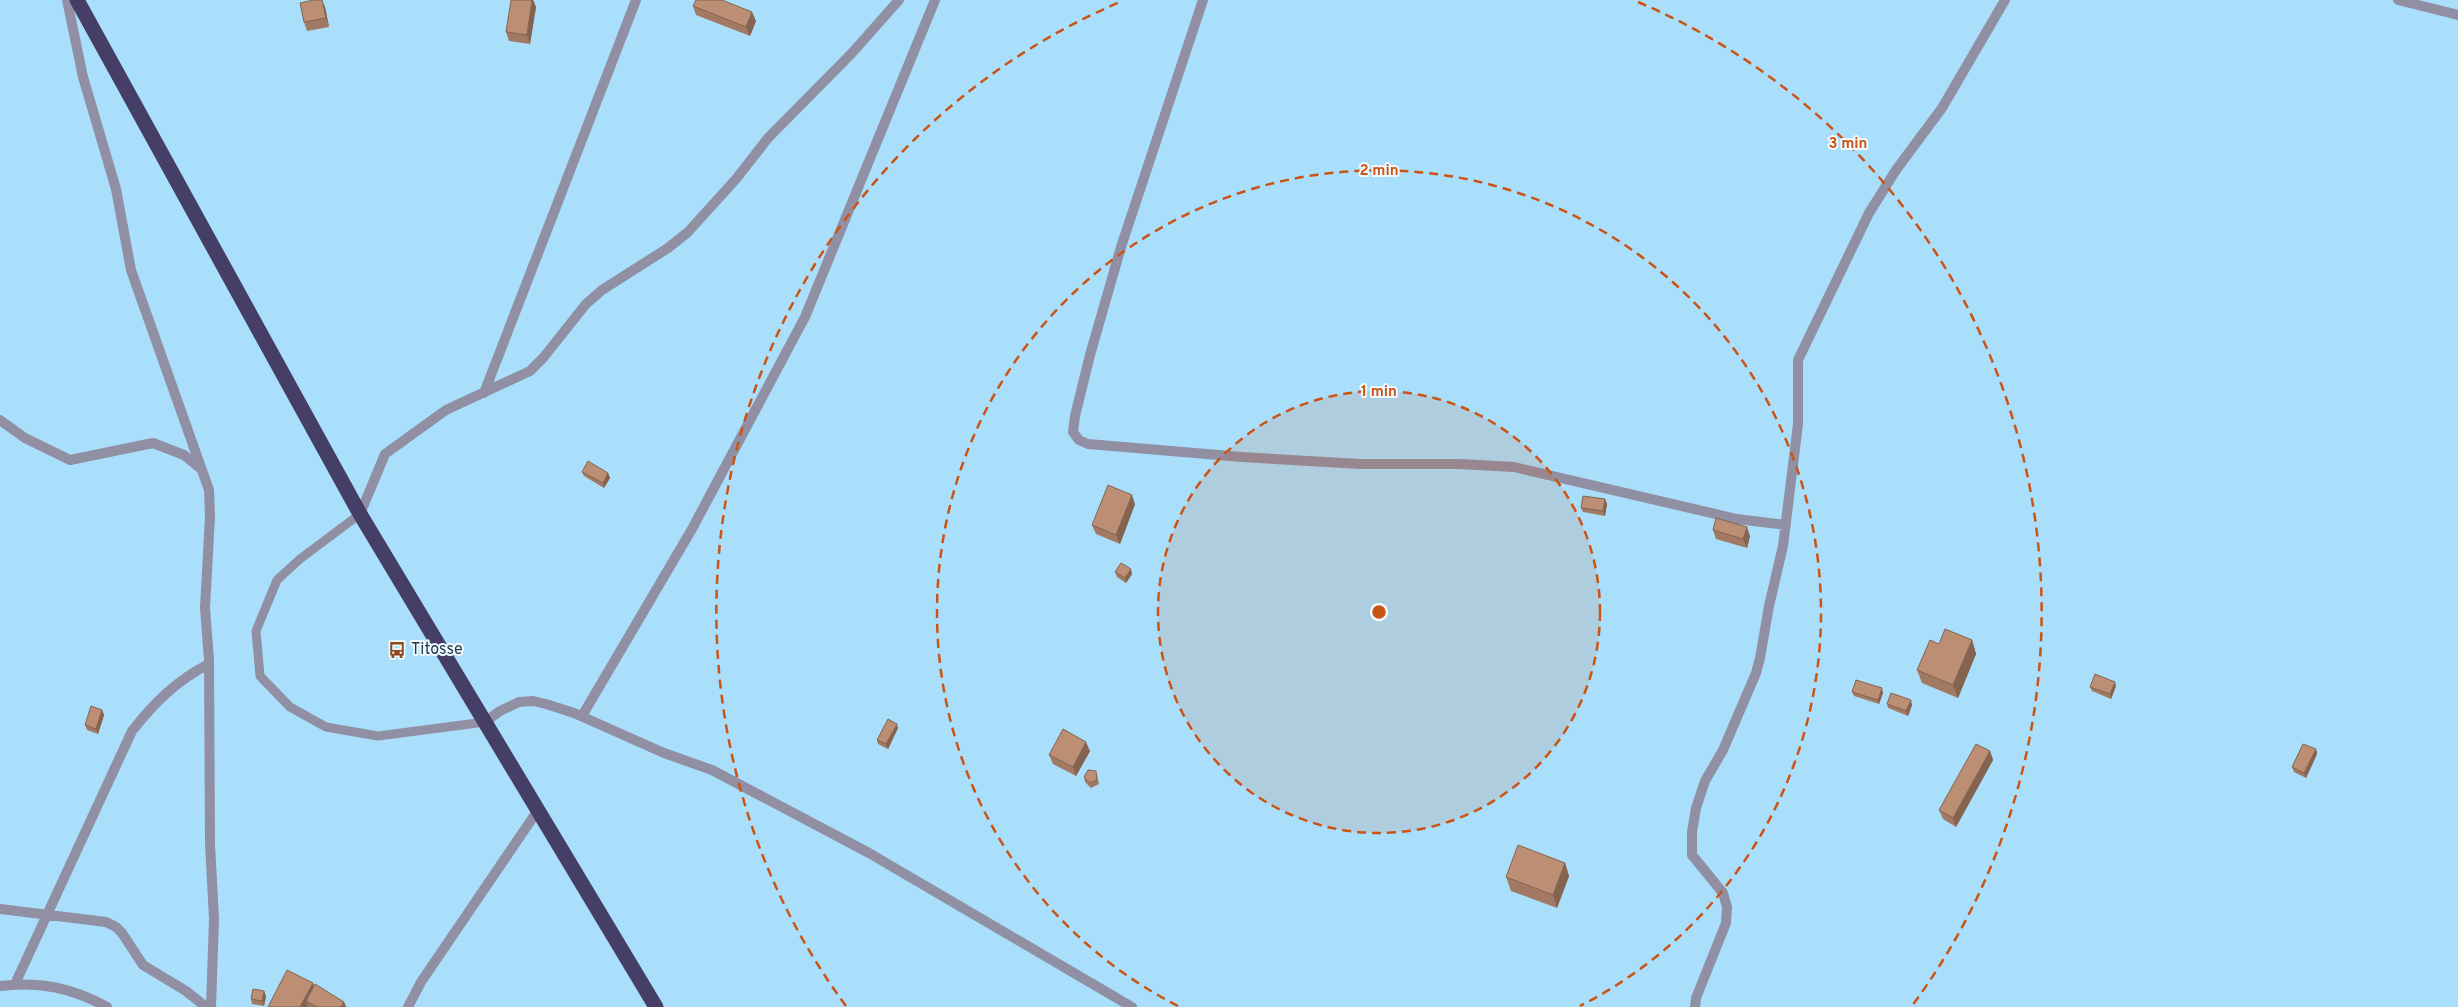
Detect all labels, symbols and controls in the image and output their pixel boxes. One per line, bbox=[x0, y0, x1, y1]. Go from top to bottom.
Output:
text: 3 min bbox=[1828, 135, 1868, 154]
text: 2 min bbox=[1359, 162, 1399, 181]
text: 1 min bbox=[1361, 383, 1397, 402]
centre of rings bbox=[1370, 603, 1388, 621]
bus stop icon: Titosse bbox=[387, 640, 407, 660]
place label: Titosse bbox=[411, 640, 463, 660]

